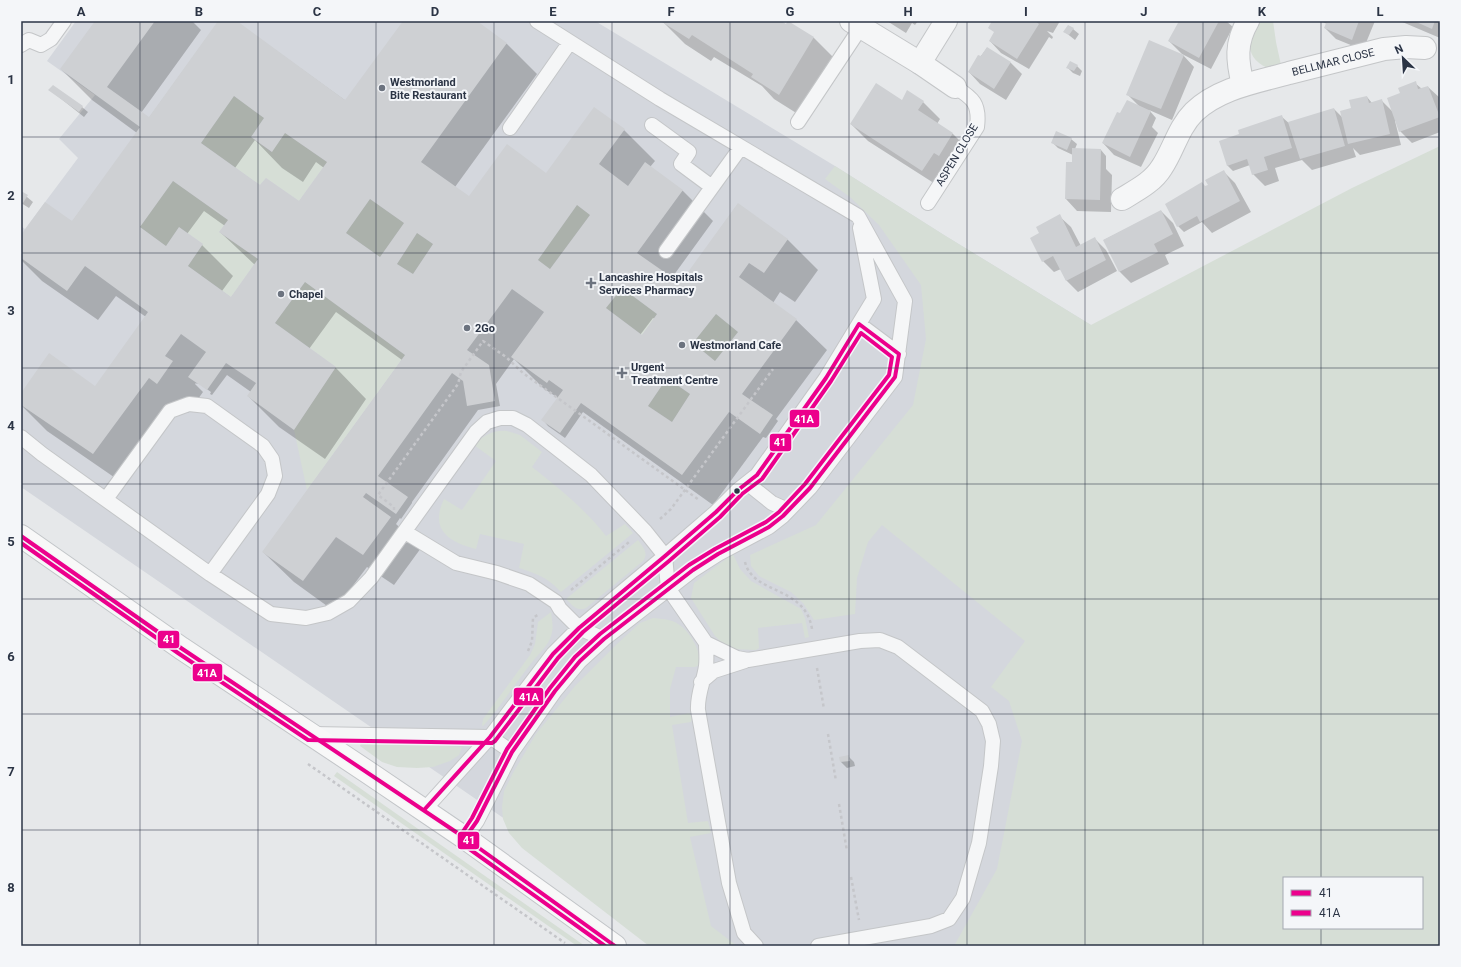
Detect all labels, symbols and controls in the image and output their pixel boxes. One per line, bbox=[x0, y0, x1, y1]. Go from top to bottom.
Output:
text: A bbox=[77, 4, 86, 19]
text: B bbox=[195, 4, 203, 19]
text: C bbox=[313, 4, 322, 19]
text: D bbox=[431, 4, 439, 19]
text: E bbox=[549, 4, 557, 19]
text: F bbox=[667, 4, 675, 19]
text: G bbox=[786, 4, 795, 19]
text: H bbox=[903, 4, 913, 19]
text: I bbox=[1024, 4, 1028, 19]
text: J bbox=[1140, 4, 1148, 19]
text: K bbox=[1258, 4, 1267, 19]
text: L bbox=[1376, 4, 1384, 19]
north arrow bbox=[1383, 38, 1423, 78]
text: N bbox=[1393, 42, 1405, 57]
street label: BELLMAR CLOSE bbox=[1290, 45, 1376, 79]
text: 1 bbox=[7, 72, 15, 87]
place label: Westmorland Bite Restaurant bbox=[390, 76, 467, 102]
marker: Westmorland Bite Restaurant bbox=[377, 83, 387, 93]
street label: ASPEN CLOSE bbox=[933, 121, 981, 189]
text: 2 bbox=[7, 188, 15, 203]
place label: Lancashire Hospitals Services Pharmacy bbox=[599, 271, 703, 297]
marker: Lancashire Hospitals Services Pharmacy bbox=[586, 278, 596, 288]
place label: Chapel bbox=[289, 288, 323, 301]
marker: Chapel bbox=[276, 289, 286, 299]
text: 3 bbox=[7, 303, 15, 318]
place label: 2Go bbox=[475, 322, 495, 335]
marker: 2Go bbox=[462, 323, 472, 333]
place label: Westmorland Cafe bbox=[690, 339, 781, 352]
marker: Westmorland Cafe bbox=[677, 340, 687, 350]
place label: Urgent Treatment Centre bbox=[631, 361, 718, 387]
marker: Urgent Treatment Centre bbox=[616, 367, 628, 379]
line badge: 41A bbox=[789, 409, 820, 428]
text: 41A bbox=[794, 413, 815, 426]
text: 4 bbox=[7, 418, 15, 433]
line badge: 41 bbox=[769, 433, 792, 452]
text: 41 bbox=[774, 436, 786, 449]
unlabelled marker bbox=[732, 486, 742, 496]
text: 5 bbox=[7, 534, 15, 549]
line badge: 41 bbox=[157, 630, 180, 649]
text: 41 bbox=[163, 633, 175, 646]
text: 6 bbox=[7, 649, 15, 664]
line badge: 41A bbox=[192, 663, 223, 682]
text: 41A bbox=[197, 667, 218, 680]
line badge: 41A bbox=[513, 687, 544, 706]
text: 41A bbox=[519, 691, 540, 704]
text: 7 bbox=[7, 764, 15, 779]
line badge: 41 bbox=[457, 831, 480, 850]
text: 41 bbox=[463, 834, 475, 847]
legend bbox=[1283, 877, 1423, 929]
text: 8 bbox=[7, 880, 15, 895]
text: 41 bbox=[1319, 886, 1333, 900]
text: 41A bbox=[1319, 906, 1340, 920]

